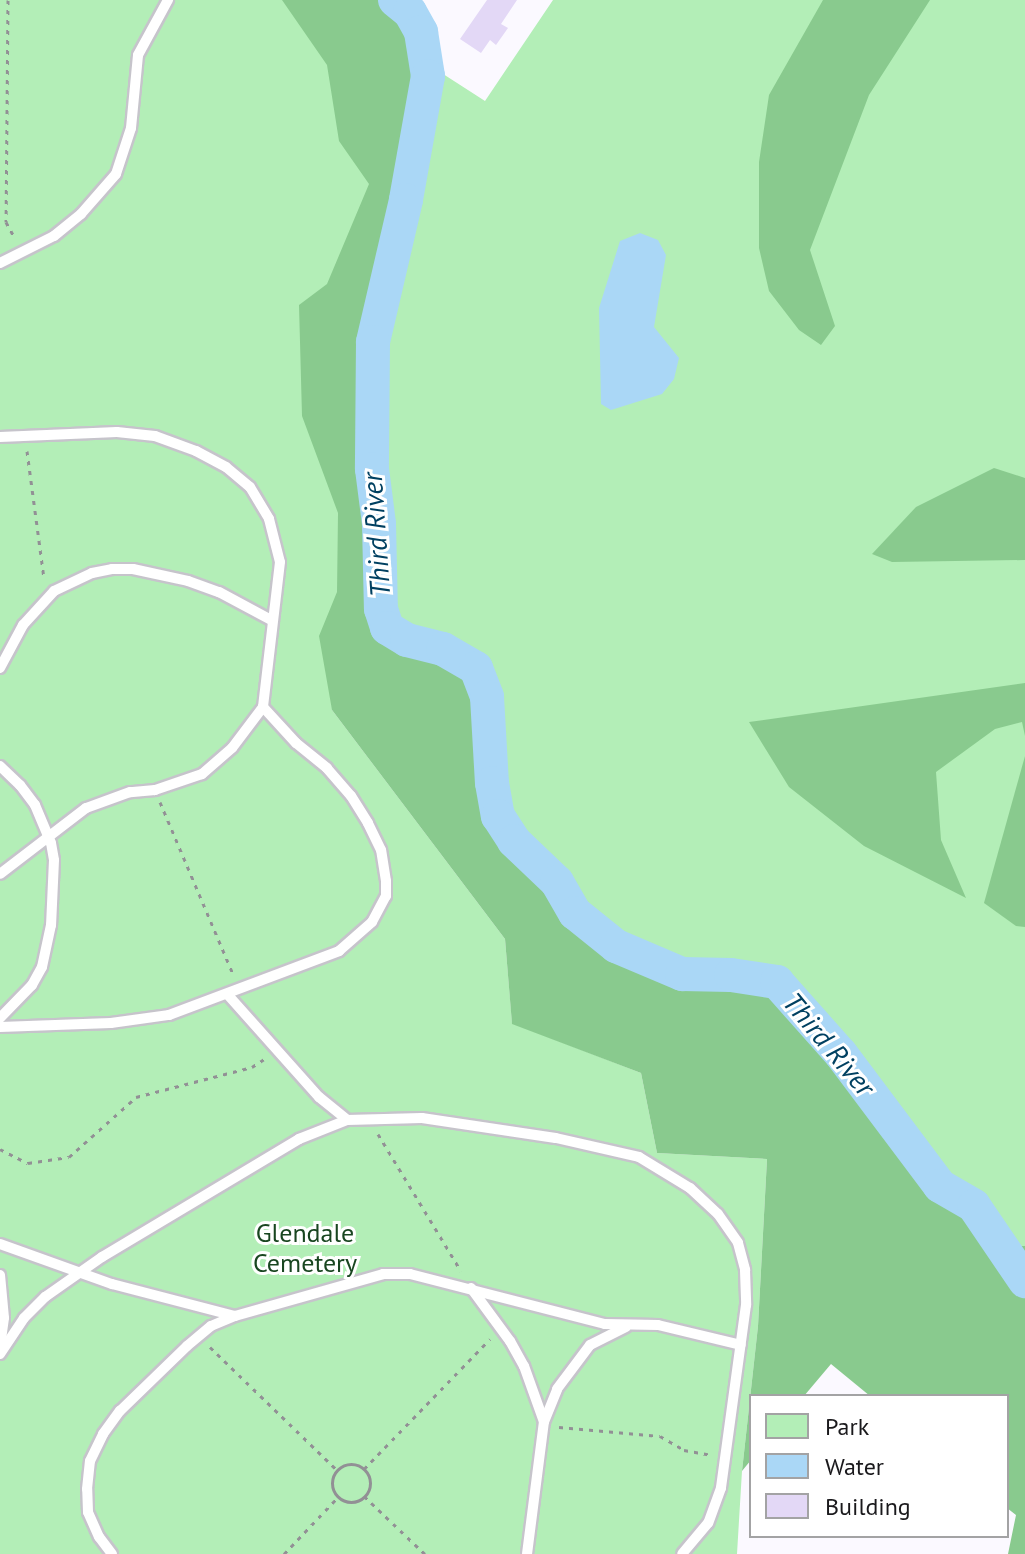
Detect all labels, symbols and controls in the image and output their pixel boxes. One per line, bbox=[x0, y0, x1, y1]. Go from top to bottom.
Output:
water label: Third River bbox=[355, 472, 397, 598]
water label: Third River bbox=[776, 985, 882, 1103]
park label: Glendale Cemetery bbox=[253, 1217, 357, 1278]
legend bbox=[749, 1394, 1009, 1538]
text: Park bbox=[825, 1411, 869, 1442]
text: Water bbox=[825, 1451, 884, 1482]
text: Building bbox=[825, 1491, 911, 1522]

